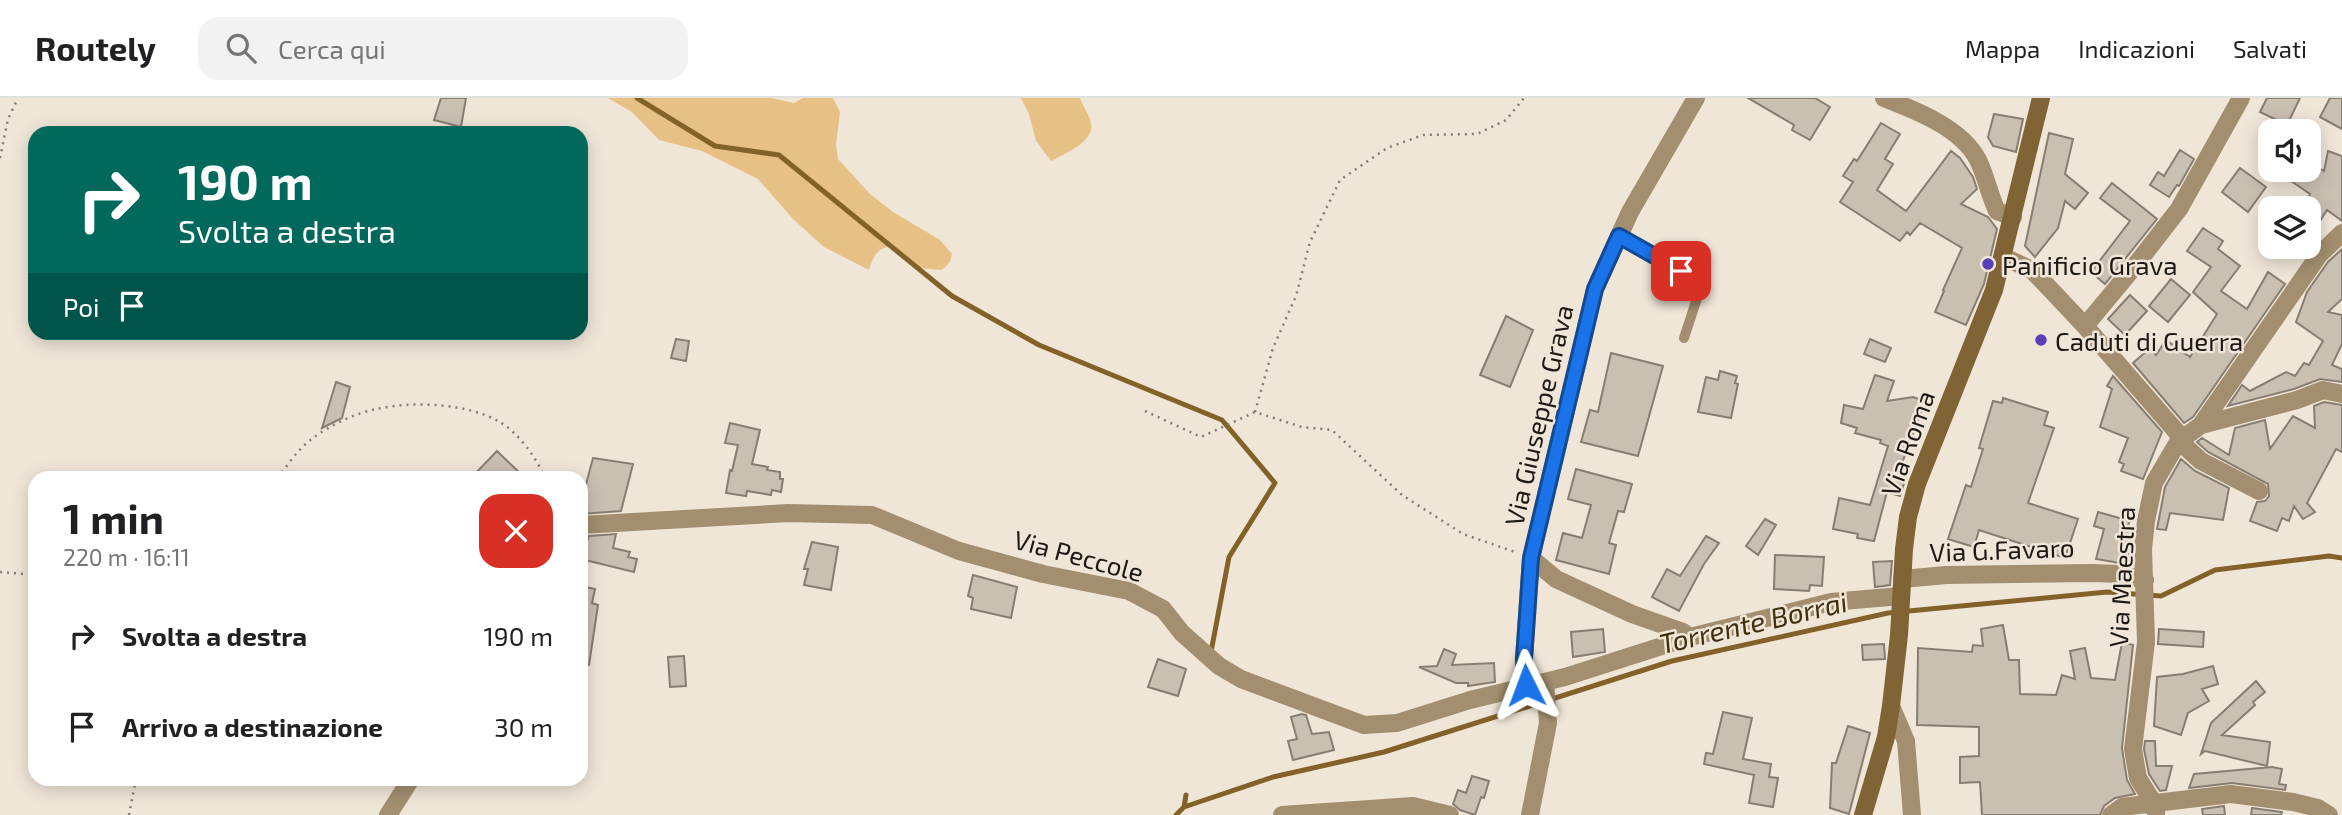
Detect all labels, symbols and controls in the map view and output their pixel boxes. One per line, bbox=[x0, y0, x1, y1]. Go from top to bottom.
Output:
search box bbox=[198, 17, 688, 80]
text: Routely bbox=[35, 28, 156, 68]
icon: search bbox=[222, 29, 260, 67]
text: Cerca qui bbox=[278, 33, 386, 64]
text: Mappa bbox=[1965, 34, 2040, 63]
text: Indicazioni bbox=[2078, 34, 2195, 63]
text: Salvati bbox=[2233, 34, 2307, 63]
map controls bbox=[2258, 119, 2321, 259]
button: sound bbox=[2258, 119, 2321, 182]
text: 190 m bbox=[178, 151, 313, 210]
icon: right bbox=[63, 154, 154, 245]
button: layers bbox=[2258, 196, 2321, 259]
text: Svolta a destra bbox=[178, 211, 396, 249]
pin bbox=[1651, 241, 1711, 301]
place label: Panificio Grava bbox=[2002, 249, 2178, 280]
icon: arrive bbox=[1662, 252, 1700, 290]
marker: Panificio Grava bbox=[1980, 256, 1996, 272]
icon: arrive bbox=[113, 287, 151, 325]
text: Poi bbox=[63, 291, 99, 322]
street label: Via Giuseppe Grava bbox=[1497, 301, 1579, 529]
place label: Caduti di Guerra bbox=[2055, 325, 2243, 356]
marker: Caduti di Guerra bbox=[2033, 332, 2049, 348]
street label: Via Roma bbox=[1874, 386, 1940, 500]
text: 1 min bbox=[63, 492, 164, 542]
button: close bbox=[479, 494, 553, 568]
street label: Via Maestra bbox=[2102, 506, 2140, 648]
street label: Via Peccole bbox=[1011, 523, 1147, 587]
street label: Via G.Favaro bbox=[1929, 531, 2075, 567]
text: 220 m · 16:11 bbox=[63, 543, 190, 571]
water label: Torrente Borrai bbox=[1656, 584, 1850, 660]
icon: right bbox=[63, 617, 101, 655]
text: Svolta a destra bbox=[122, 620, 307, 651]
text: 190 m bbox=[484, 620, 553, 651]
position arrow bbox=[1489, 648, 1563, 722]
icon: arrive bbox=[63, 708, 101, 746]
text: Arrivo a destinazione bbox=[122, 711, 383, 742]
text: 30 m bbox=[494, 711, 553, 742]

